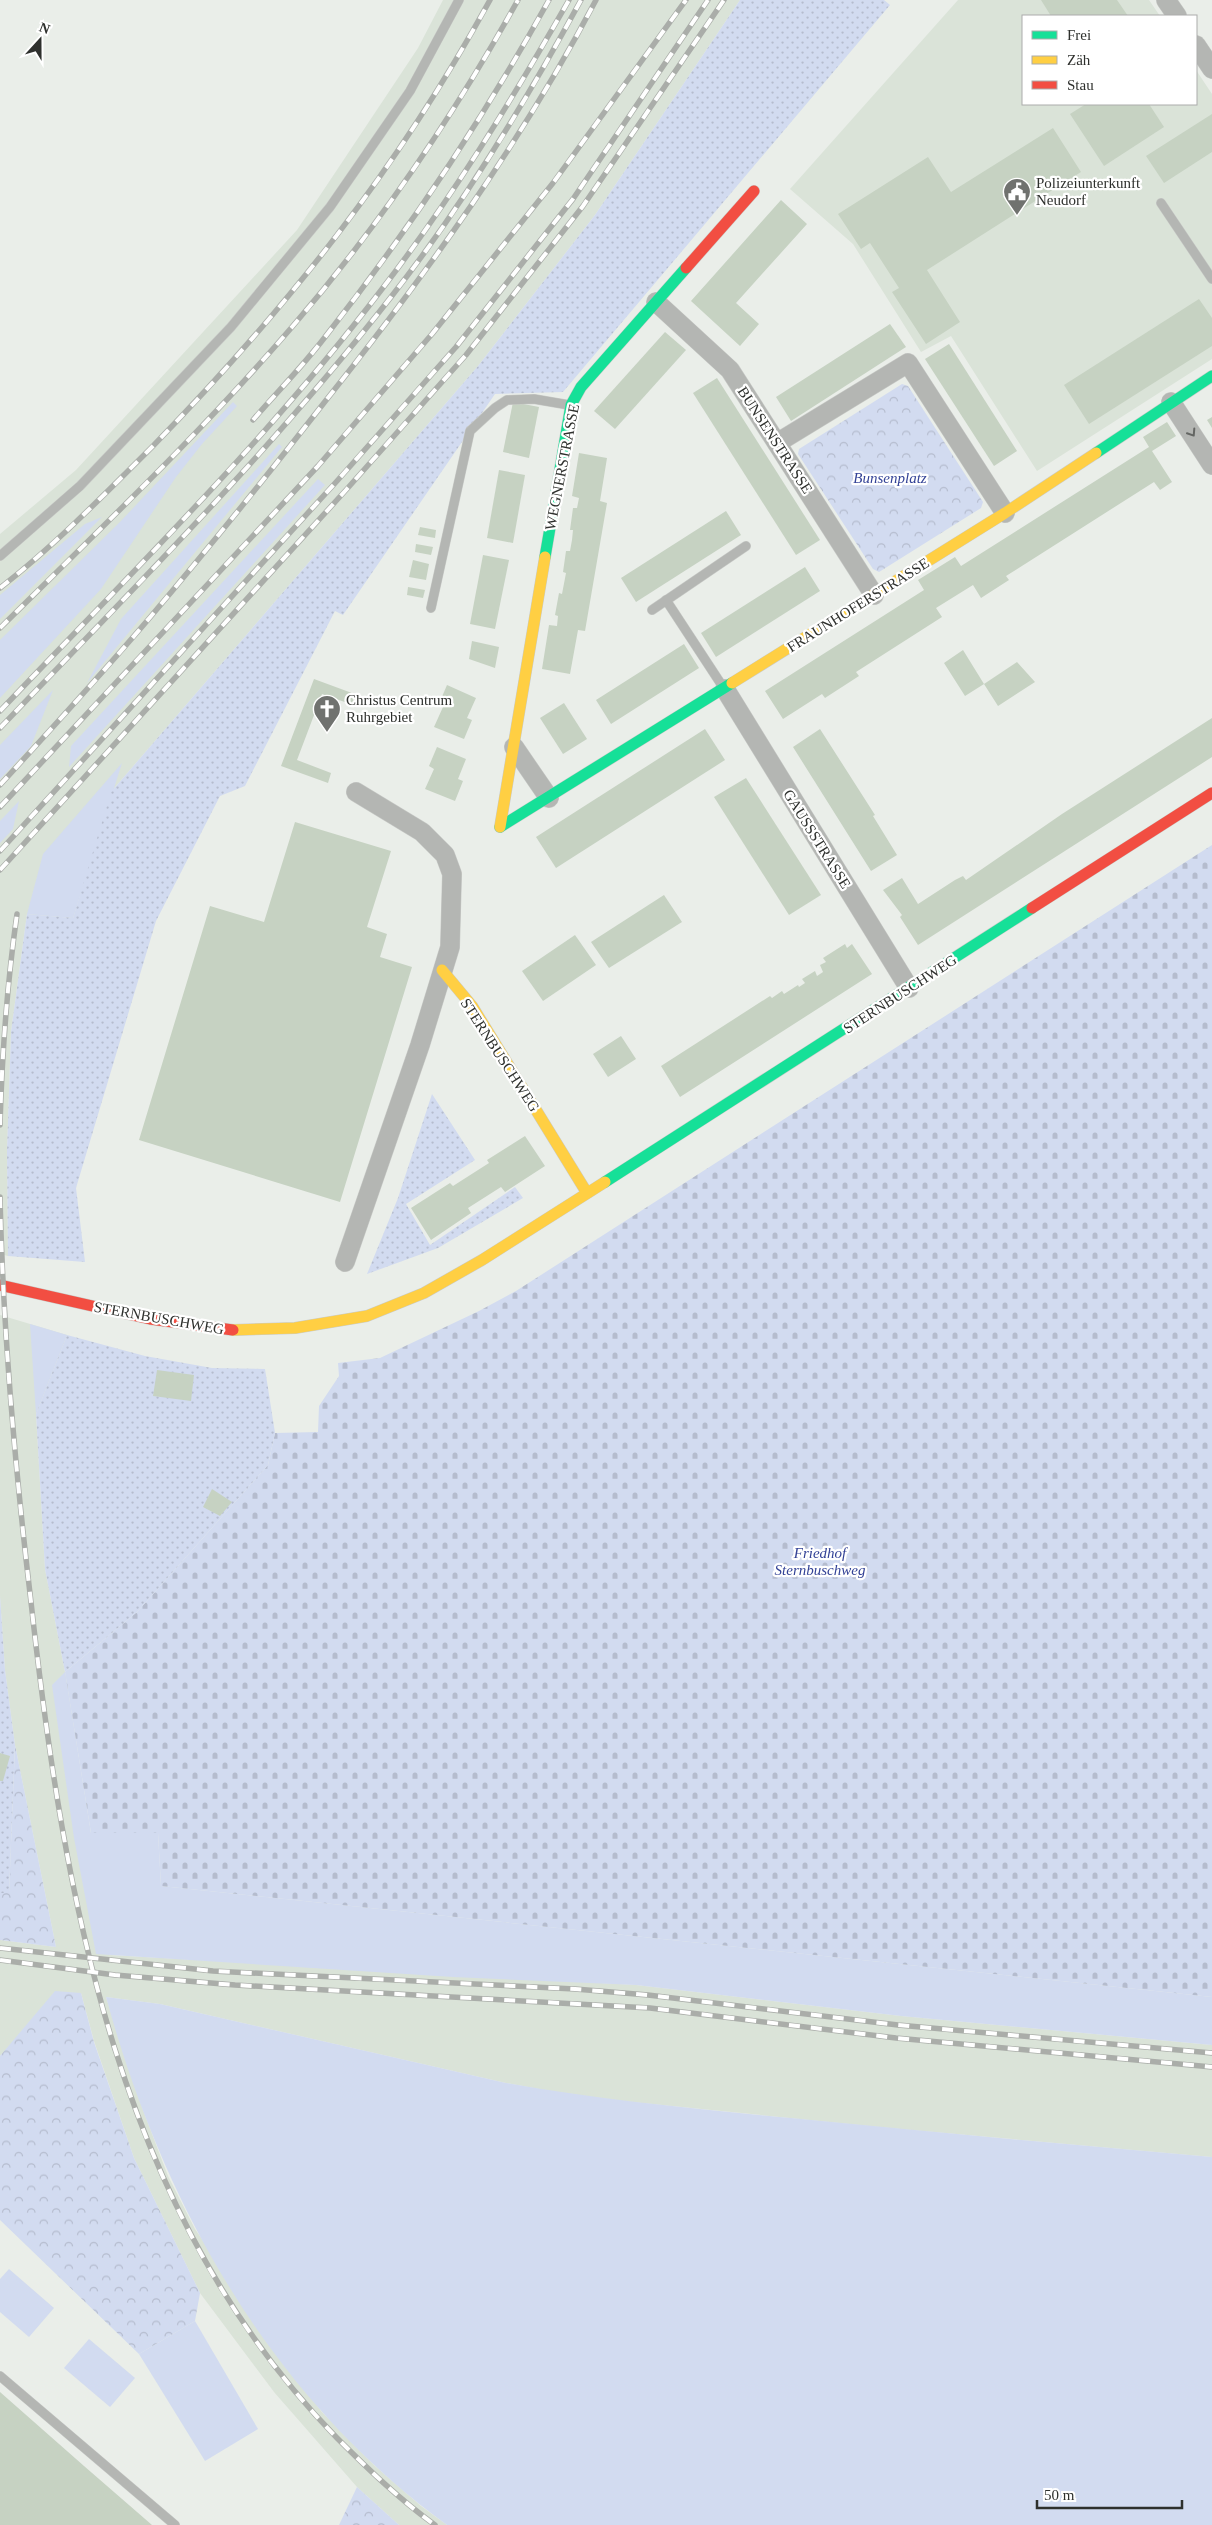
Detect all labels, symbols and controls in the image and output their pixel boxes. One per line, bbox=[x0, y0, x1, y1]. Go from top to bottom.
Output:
north arrow bbox=[15, 15, 65, 65]
legend bbox=[1022, 15, 1197, 105]
text: N bbox=[37, 20, 52, 37]
text: Frei bbox=[1067, 27, 1091, 43]
text: Zäh bbox=[1067, 52, 1091, 68]
text: Stau bbox=[1067, 77, 1094, 93]
place label: Polizeiunterkunft Neudorf bbox=[1036, 175, 1141, 208]
public building icon: Polizeiunterkunft Neudorf bbox=[1002, 177, 1032, 216]
street label: BUNSENSTRASSE bbox=[734, 384, 816, 496]
street label: WEGNERSTRASSE bbox=[542, 402, 582, 532]
one-way arrow bbox=[1185, 428, 1195, 437]
park label: Bunsenplatz bbox=[853, 470, 927, 486]
street label: FRAUNHOFERSTRASSE bbox=[784, 555, 932, 655]
place label: Christus Centrum Ruhrgebiet bbox=[346, 692, 453, 725]
church icon: Christus Centrum Ruhrgebiet bbox=[312, 694, 342, 733]
street label: GAUSSSTRASSE bbox=[780, 787, 854, 891]
street label: STERNBUSCHWEG bbox=[840, 951, 960, 1037]
street label: STERNBUSCHWEG bbox=[457, 995, 543, 1115]
street label: STERNBUSCHWEG bbox=[93, 1299, 225, 1337]
park label: Friedhof Sternbuschweg bbox=[775, 1545, 866, 1578]
scale bar bbox=[1037, 2478, 1182, 2510]
text: 50 m bbox=[1044, 2487, 1075, 2503]

